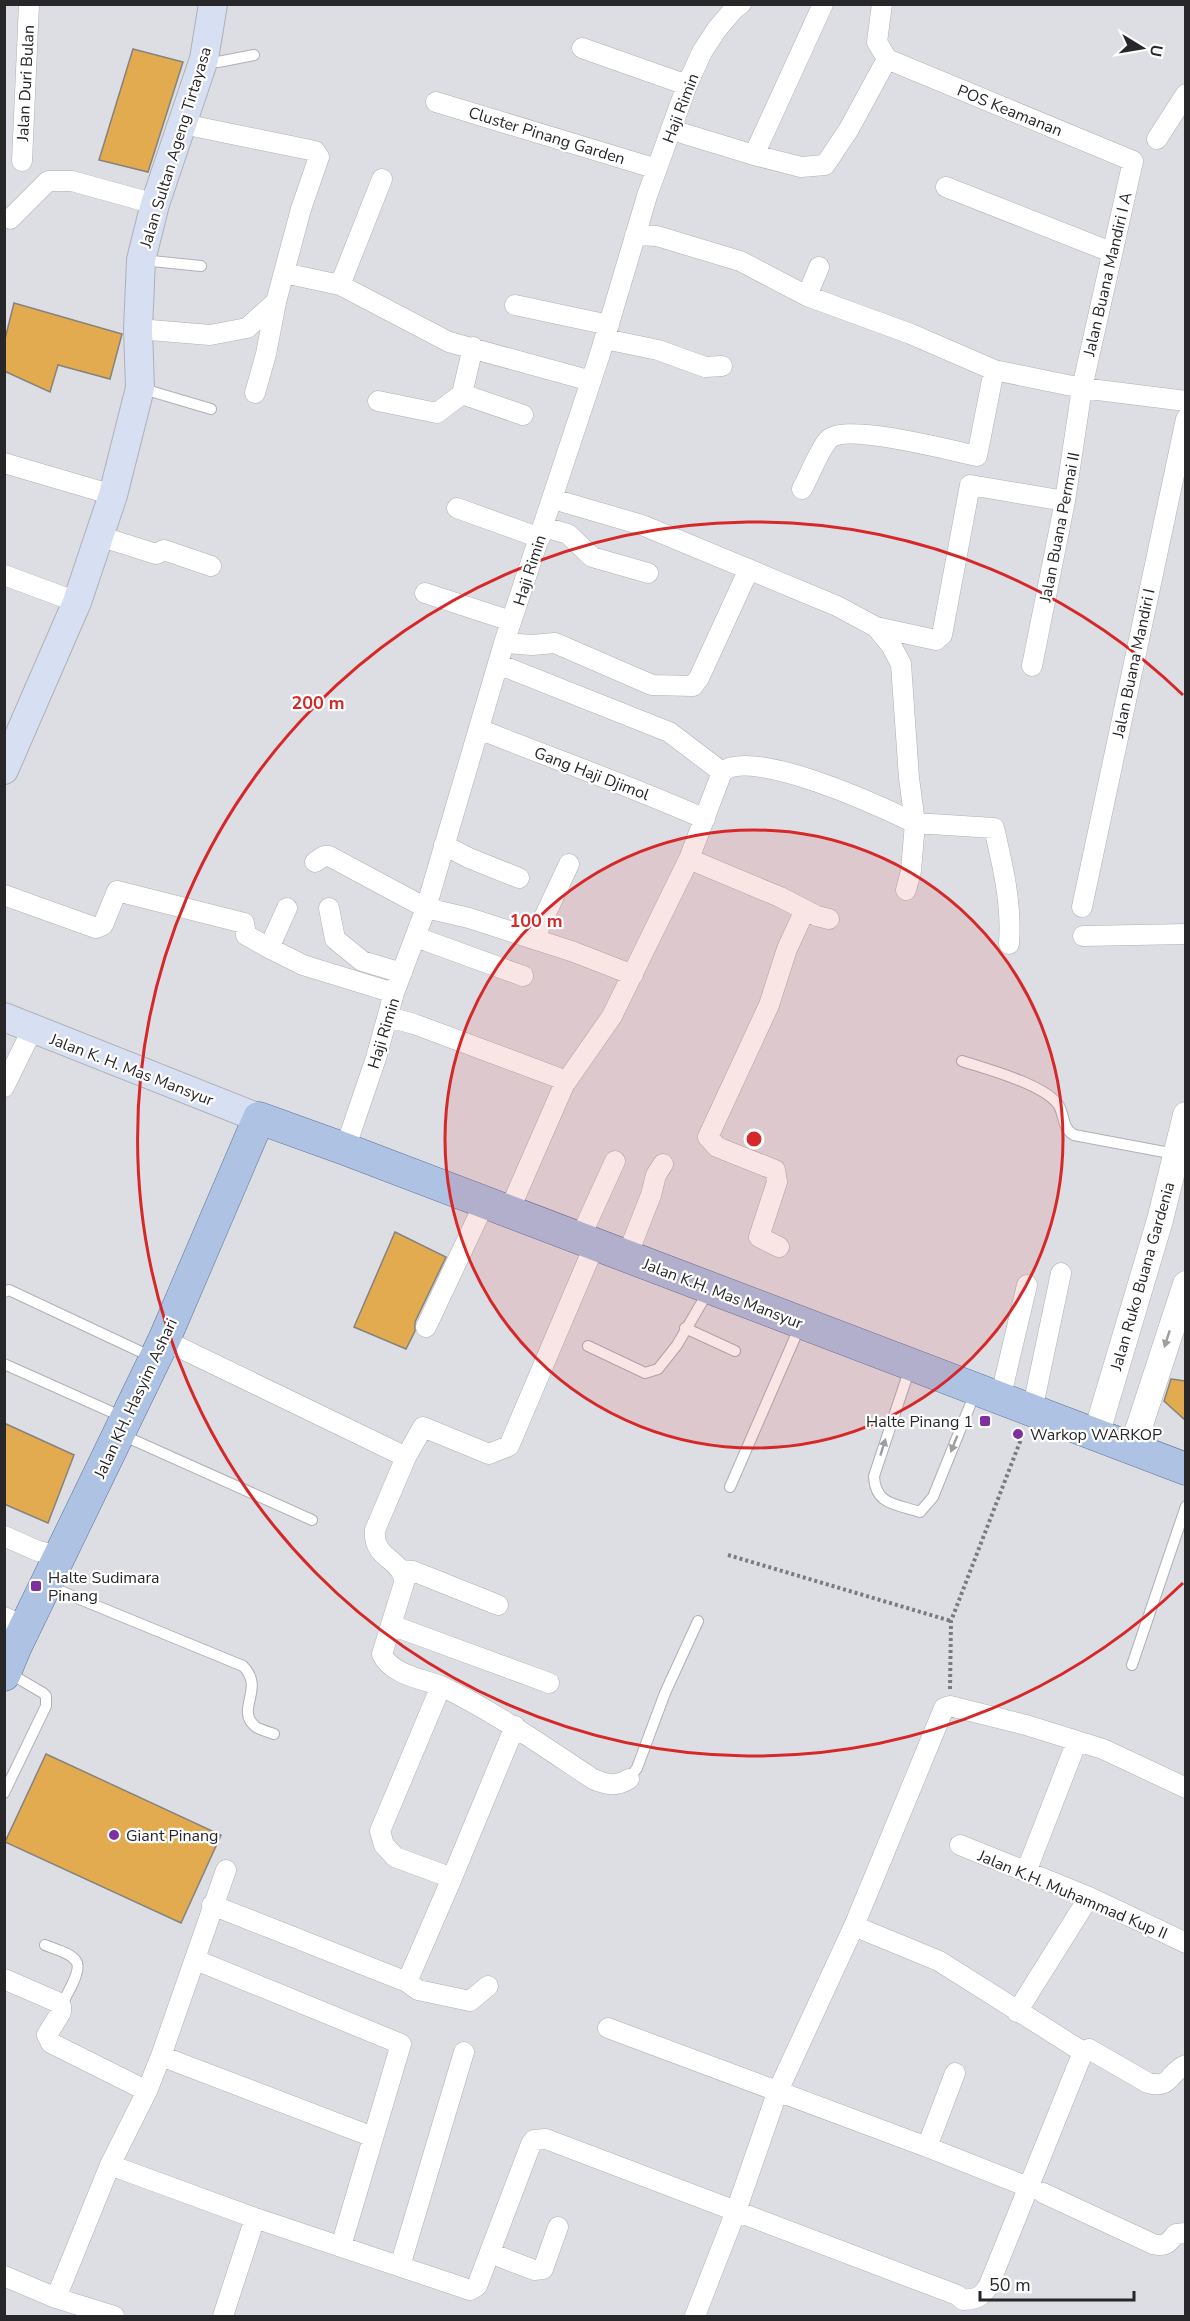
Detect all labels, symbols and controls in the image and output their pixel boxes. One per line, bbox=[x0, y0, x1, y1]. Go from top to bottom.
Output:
north arrow bbox=[1112, 18, 1172, 78]
street label: Jalan Duri Bulan bbox=[12, 24, 40, 143]
text: U bbox=[1144, 43, 1168, 59]
street label: Jalan Sultan Ageng Tirtayasa bbox=[135, 44, 217, 251]
street label: Haji Rimin bbox=[658, 70, 704, 146]
street label: POS Keamanan bbox=[954, 80, 1066, 142]
street label: Cluster Pinang Garden bbox=[466, 102, 628, 170]
street label: Jalan Buana Mandiri I A bbox=[1078, 190, 1138, 359]
street label: Jalan Buana Permai II bbox=[1034, 450, 1085, 605]
street label: Haji Rimin bbox=[508, 532, 552, 609]
street label: Jalan Buana Mandiri I bbox=[1107, 587, 1161, 741]
text: 200 m bbox=[291, 691, 345, 715]
street label: Gang Haji Djimol bbox=[531, 742, 653, 806]
text: 100 m bbox=[509, 909, 563, 933]
street label: Haji Rimin bbox=[363, 995, 405, 1071]
street label: Jalan K. H. Mas Mansyur bbox=[46, 1028, 217, 1111]
centre of rings bbox=[744, 1129, 764, 1149]
street label: Jalan Ruko Buana Gardenia bbox=[1105, 1179, 1180, 1374]
street label: Jalan K.H. Mas Mansyur bbox=[639, 1253, 806, 1335]
street label: Jalan KH. Hasyim Ashari bbox=[89, 1315, 183, 1483]
one-way arrow bbox=[1162, 1330, 1172, 1348]
place label: Halte Pinang 1 bbox=[866, 1411, 973, 1433]
marker: Halte Pinang 1 bbox=[978, 1414, 992, 1428]
place label: Warkop WARKOP bbox=[1030, 1424, 1162, 1446]
marker: Warkop WARKOP bbox=[1011, 1427, 1025, 1441]
one-way arrow bbox=[949, 1435, 958, 1453]
one-way arrow bbox=[879, 1438, 888, 1456]
place label: Halte Sudimara Pinang bbox=[48, 1567, 160, 1607]
marker: Halte Sudimara Pinang bbox=[29, 1579, 43, 1593]
place label: Giant Pinang bbox=[126, 1825, 218, 1847]
marker: Giant Pinang bbox=[107, 1828, 121, 1842]
street label: Jalan K.H. Muhammad Kup II bbox=[974, 1845, 1171, 1945]
scale bar bbox=[980, 2264, 1134, 2302]
text: 50 m bbox=[989, 2273, 1031, 2297]

